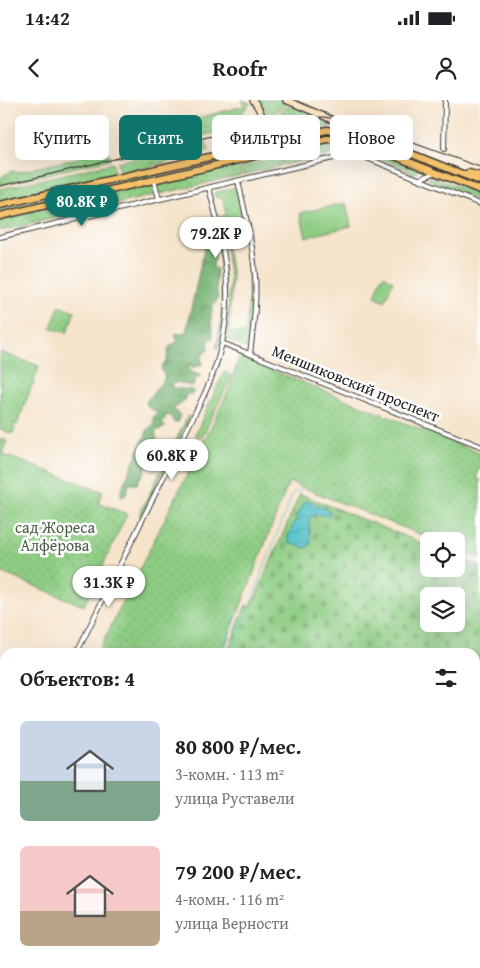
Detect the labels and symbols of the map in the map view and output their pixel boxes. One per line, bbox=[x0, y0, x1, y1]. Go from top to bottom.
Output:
pin: 80.8K ₽ bbox=[36, 184, 128, 227]
pin: 79.2K ₽ bbox=[170, 216, 262, 259]
street label: Меншиковский проспект bbox=[269, 338, 444, 428]
pin: 60.8K ₽ bbox=[126, 438, 218, 481]
park label: сад Жореса Алфёрова bbox=[15, 515, 95, 557]
pin: 31.3K ₽ bbox=[63, 566, 155, 608]

